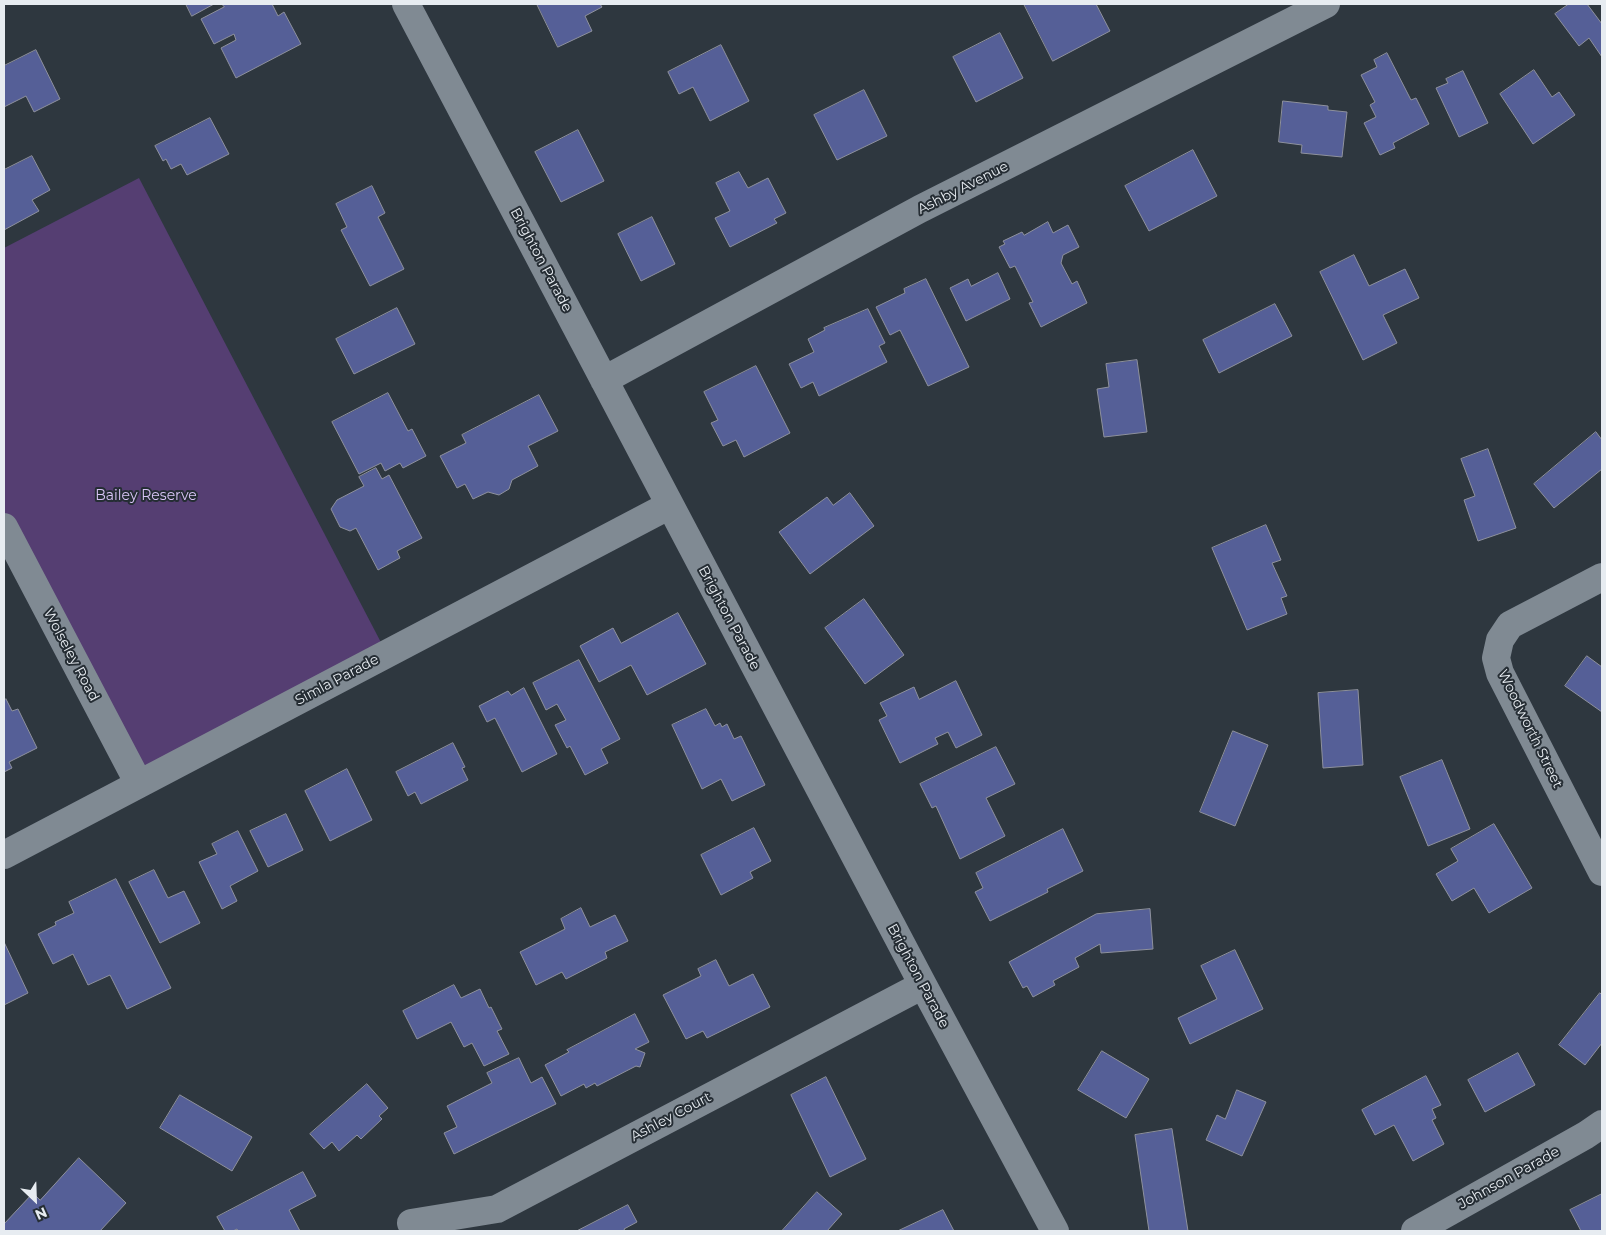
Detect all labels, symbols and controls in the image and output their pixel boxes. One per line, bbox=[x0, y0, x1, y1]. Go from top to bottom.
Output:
street label: Ashby Avenue bbox=[915, 158, 1011, 218]
street label: Brighton Parade bbox=[506, 205, 576, 315]
park label: Bailey Reserve bbox=[95, 488, 197, 504]
street label: Brighton Parade bbox=[694, 563, 764, 673]
street label: Wolseley Road bbox=[39, 606, 103, 704]
street label: Simla Parade bbox=[292, 651, 382, 709]
street label: Woodworth Street bbox=[1494, 667, 1566, 791]
street label: Brighton Parade bbox=[883, 921, 953, 1031]
street label: Ashley Court bbox=[628, 1089, 714, 1145]
street label: Johnson Parade bbox=[1456, 1143, 1562, 1213]
north arrow bbox=[10, 1175, 60, 1225]
text: N bbox=[32, 1203, 50, 1224]

